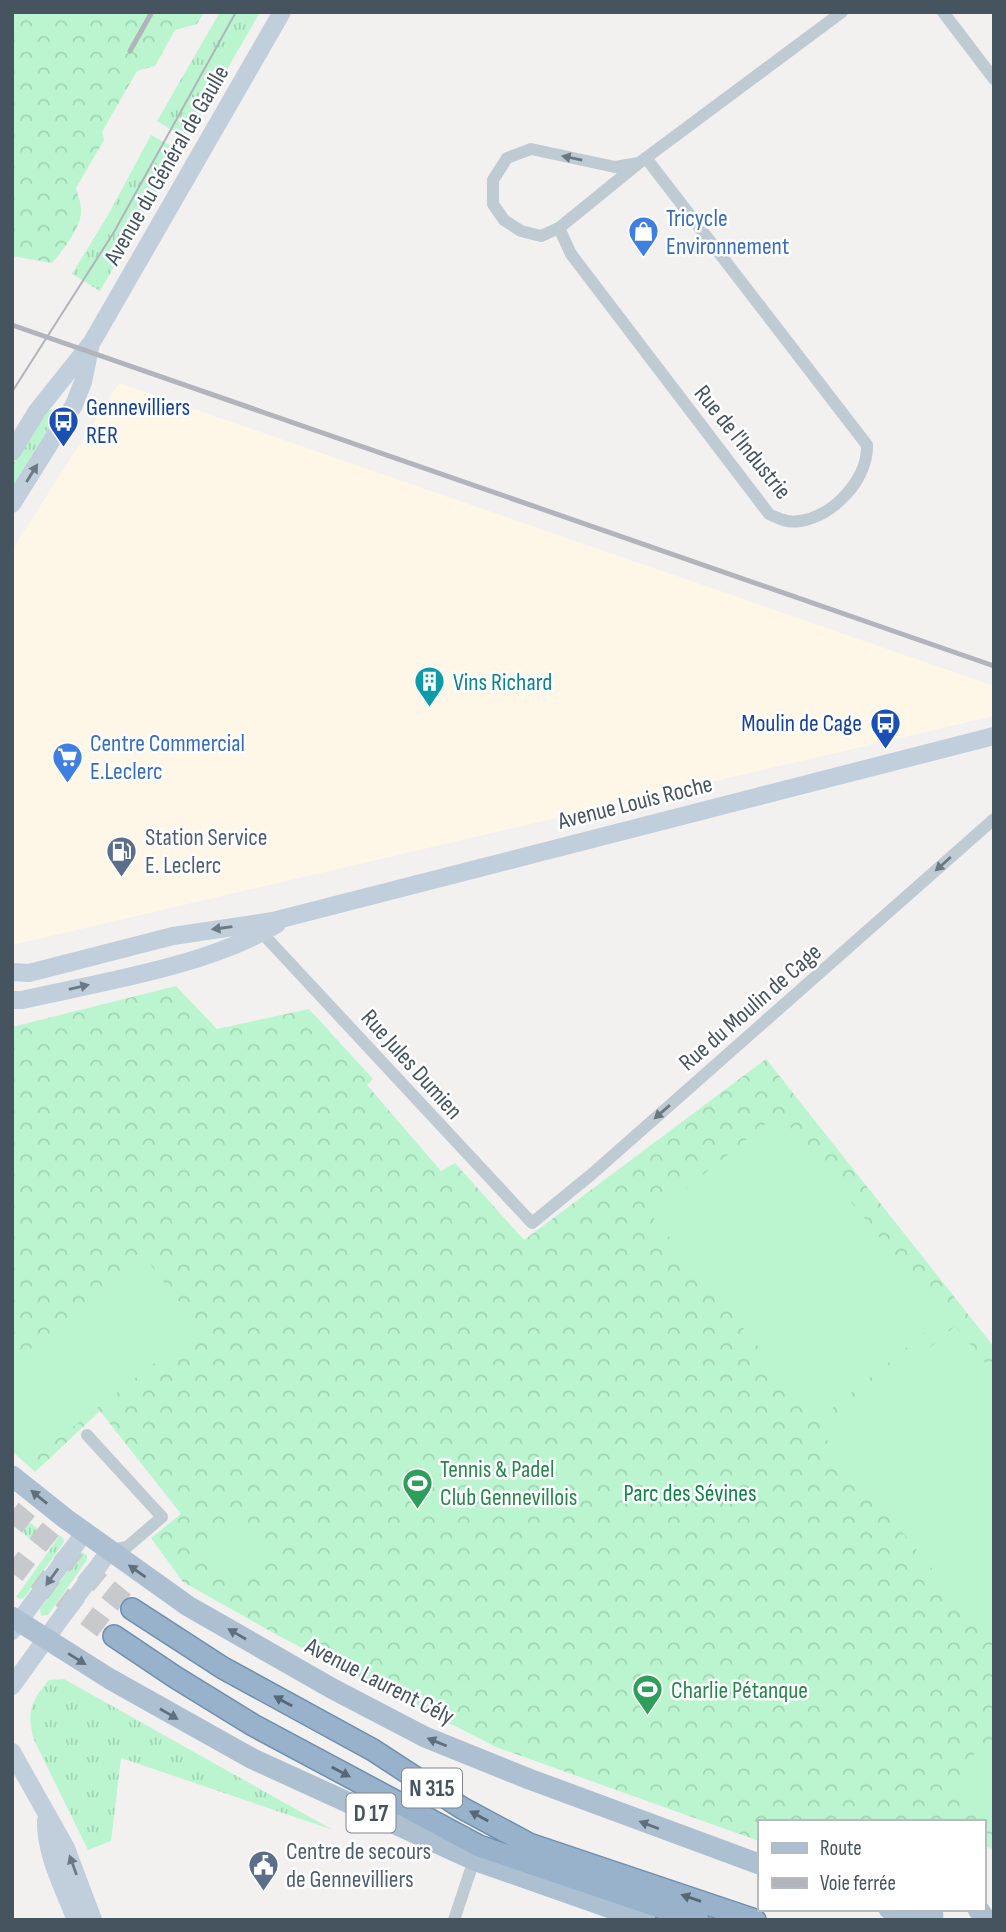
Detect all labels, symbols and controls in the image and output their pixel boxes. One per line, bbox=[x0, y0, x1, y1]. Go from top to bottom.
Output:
street label: Avenue du Général de Gaulle bbox=[97, 61, 235, 271]
one-way arrow bbox=[561, 152, 583, 163]
place label: Tricycle Environnement bbox=[666, 204, 789, 261]
shop icon: Tricycle Environnement bbox=[626, 215, 660, 259]
street label: Rue de l'Industrie bbox=[688, 379, 797, 505]
place label: Gennevilliers RER bbox=[86, 393, 190, 450]
bus stop icon: Gennevilliers RER bbox=[46, 404, 80, 448]
one-way arrow bbox=[25, 464, 38, 483]
building icon: Vins Richard bbox=[413, 665, 447, 709]
place label: Vins Richard bbox=[453, 668, 552, 697]
bus stop icon: Moulin de Cage bbox=[868, 706, 902, 750]
place label: Moulin de Cage bbox=[741, 709, 862, 738]
place label: Centre Commercial E.Leclerc bbox=[90, 729, 245, 786]
supermarket icon: Centre Commercial E.Leclerc bbox=[50, 740, 84, 784]
street label: Avenue Louis Roche bbox=[554, 769, 715, 836]
place label: Station Service E. Leclerc bbox=[145, 823, 267, 880]
fuel station icon: Station Service E. Leclerc bbox=[105, 834, 139, 878]
one-way arrow bbox=[934, 856, 951, 871]
one-way arrow bbox=[211, 922, 233, 933]
street label: Rue du Moulin de Cage bbox=[673, 938, 827, 1077]
one-way arrow bbox=[68, 981, 90, 992]
street label: Rue Jules Dumien bbox=[355, 1003, 468, 1125]
one-way arrow bbox=[653, 1104, 671, 1120]
place label: Tennis & Padel Club Gennevillois bbox=[440, 1455, 577, 1512]
sports icon: Tennis & Padel Club Gennevillois bbox=[400, 1466, 434, 1510]
park label: Parc des Sévines bbox=[623, 1479, 757, 1508]
one-way arrow bbox=[31, 1490, 49, 1505]
one-way arrow bbox=[128, 1564, 146, 1578]
one-way arrow bbox=[45, 1568, 59, 1586]
one-way arrow bbox=[227, 1628, 247, 1640]
street label: Avenue Laurent Cély bbox=[300, 1631, 459, 1731]
one-way arrow bbox=[68, 1653, 87, 1666]
sports icon: Charlie Pétanque bbox=[631, 1673, 665, 1717]
place label: Charlie Pétanque bbox=[671, 1676, 808, 1705]
one-way arrow bbox=[273, 1695, 293, 1707]
one-way arrow bbox=[159, 1707, 178, 1720]
one-way arrow bbox=[426, 1737, 447, 1748]
one-way arrow bbox=[331, 1765, 351, 1777]
road number: N 315 bbox=[402, 1768, 462, 1808]
road number: D 17 bbox=[346, 1794, 396, 1832]
one-way arrow bbox=[469, 1811, 489, 1822]
one-way arrow bbox=[638, 1819, 659, 1830]
legend bbox=[758, 1820, 985, 1911]
text: Route bbox=[820, 1836, 862, 1861]
place label: Centre de secours de Gennevilliers bbox=[286, 1837, 431, 1894]
public building icon: Centre de secours de Gennevilliers bbox=[246, 1848, 280, 1892]
one-way arrow bbox=[67, 1855, 78, 1876]
text: Voie ferrée bbox=[820, 1871, 896, 1896]
one-way arrow bbox=[680, 1892, 701, 1903]

